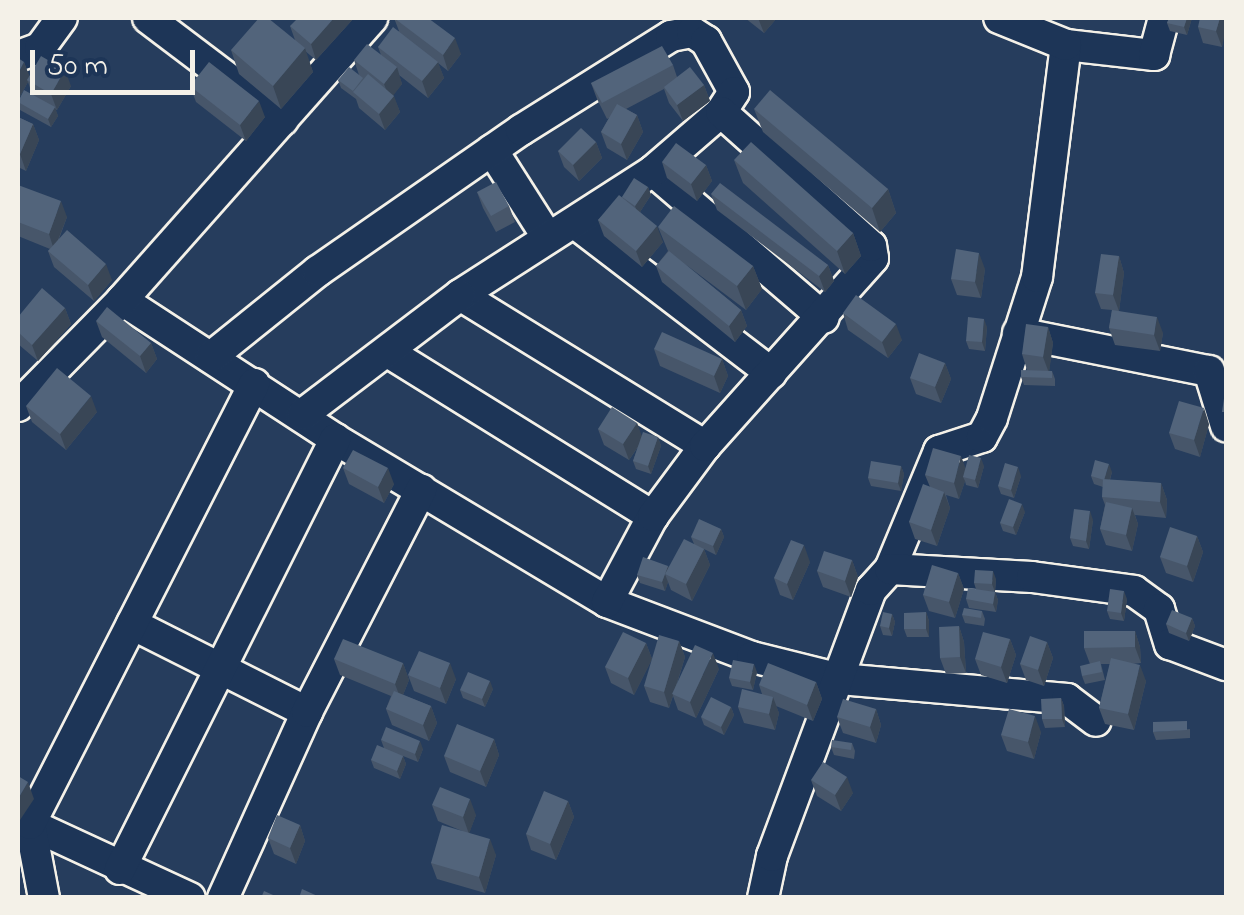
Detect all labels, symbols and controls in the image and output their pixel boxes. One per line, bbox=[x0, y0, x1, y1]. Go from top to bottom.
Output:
scale bar bbox=[35, 30, 200, 92]
text: 50 m bbox=[47, 45, 108, 89]

